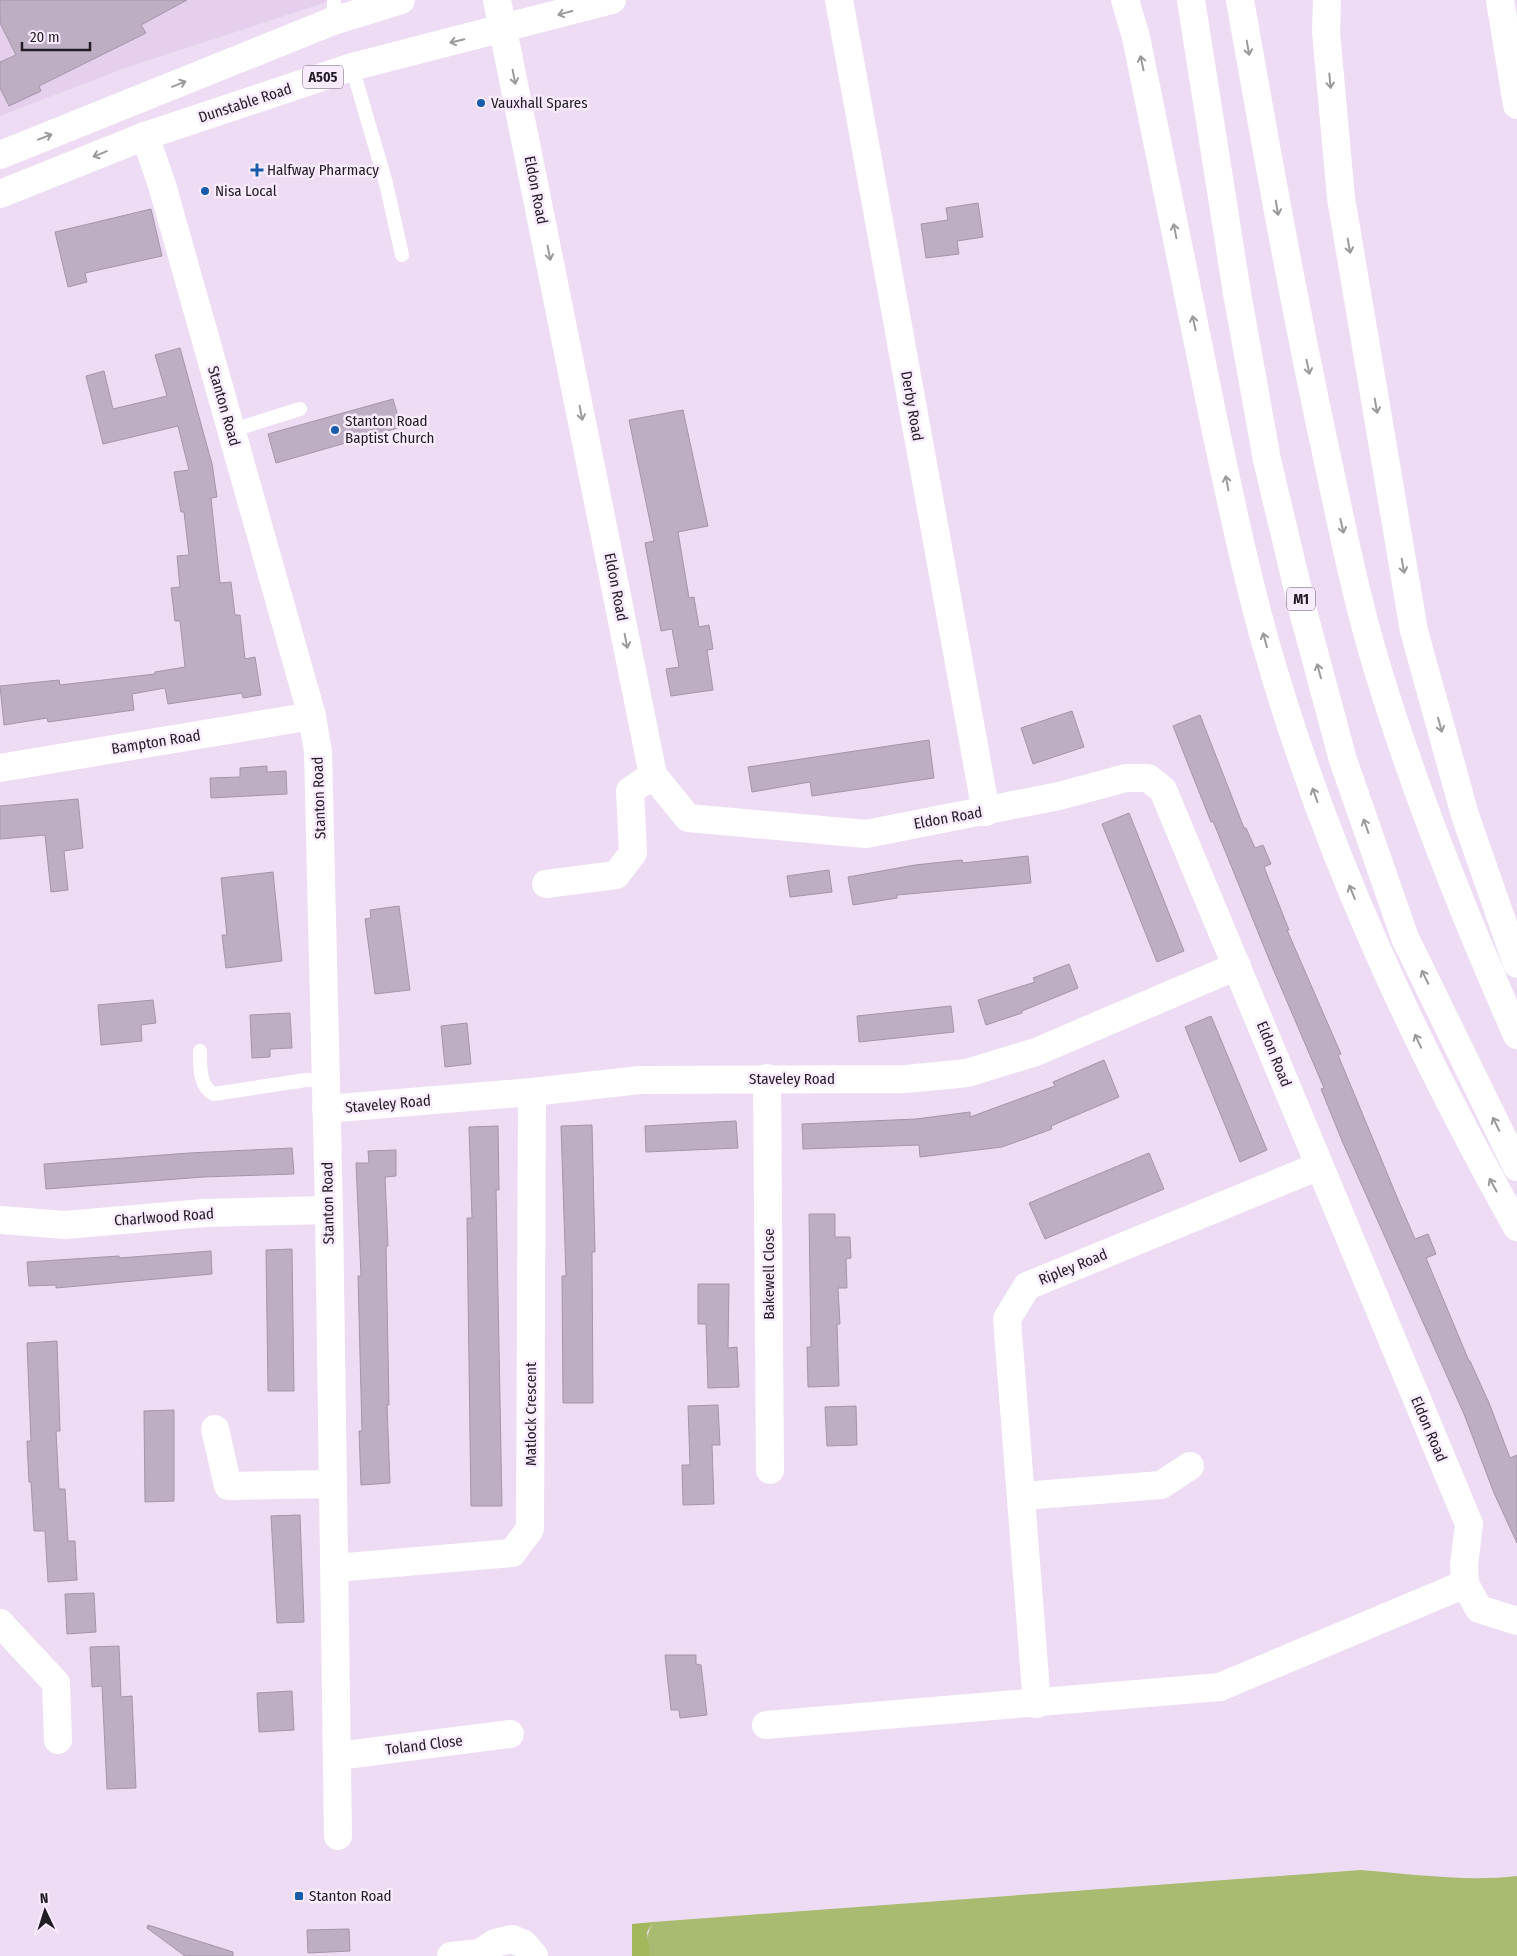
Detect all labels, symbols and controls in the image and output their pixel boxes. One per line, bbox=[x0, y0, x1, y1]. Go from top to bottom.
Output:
one-way arrow bbox=[557, 8, 573, 18]
scale bar bbox=[22, 20, 90, 52]
text: 20 m bbox=[30, 28, 60, 46]
one-way arrow bbox=[449, 37, 465, 46]
one-way arrow bbox=[1244, 40, 1254, 56]
one-way arrow bbox=[1137, 55, 1146, 71]
road number: A505 bbox=[303, 66, 343, 88]
one-way arrow bbox=[509, 68, 519, 84]
one-way arrow bbox=[1325, 73, 1335, 89]
one-way arrow bbox=[171, 79, 186, 89]
street label: Dunstable Road bbox=[196, 79, 294, 127]
place label: Vauxhall Spares bbox=[491, 94, 588, 112]
marker: Vauxhall Spares bbox=[475, 97, 487, 109]
one-way arrow bbox=[38, 132, 53, 141]
one-way arrow bbox=[93, 150, 108, 159]
street label: Eldon Road bbox=[521, 154, 551, 226]
place label: Halfway Pharmacy bbox=[267, 161, 379, 179]
marker: Halfway Pharmacy bbox=[251, 164, 263, 176]
place label: Nisa Local bbox=[215, 182, 277, 200]
marker: Nisa Local bbox=[199, 185, 211, 197]
one-way arrow bbox=[1272, 200, 1282, 216]
one-way arrow bbox=[1170, 223, 1179, 239]
one-way arrow bbox=[1345, 238, 1355, 254]
one-way arrow bbox=[545, 245, 554, 261]
one-way arrow bbox=[1189, 316, 1198, 332]
one-way arrow bbox=[1304, 359, 1313, 375]
street label: Stanton Road bbox=[204, 364, 244, 448]
street label: Derby Road bbox=[897, 370, 927, 442]
one-way arrow bbox=[1372, 398, 1382, 414]
one-way arrow bbox=[577, 404, 586, 420]
place label: Stanton Road Baptist Church bbox=[345, 412, 434, 447]
marker: Stanton Road Baptist Church bbox=[329, 424, 341, 436]
one-way arrow bbox=[1222, 475, 1231, 491]
one-way arrow bbox=[1338, 518, 1347, 534]
street label: Eldon Road bbox=[601, 551, 631, 623]
one-way arrow bbox=[1399, 558, 1409, 574]
road number: M1 bbox=[1287, 588, 1315, 610]
one-way arrow bbox=[622, 632, 632, 648]
one-way arrow bbox=[1260, 633, 1269, 649]
one-way arrow bbox=[1314, 663, 1323, 679]
one-way arrow bbox=[1436, 716, 1446, 732]
street label: Bampton Road bbox=[110, 726, 202, 758]
street label: Stanton Road bbox=[309, 756, 329, 840]
one-way arrow bbox=[1310, 788, 1319, 803]
street label: Eldon Road bbox=[912, 803, 984, 833]
one-way arrow bbox=[1361, 819, 1370, 834]
one-way arrow bbox=[1346, 885, 1355, 900]
one-way arrow bbox=[1419, 970, 1429, 985]
street label: Eldon Road bbox=[1253, 1019, 1295, 1089]
one-way arrow bbox=[1413, 1034, 1423, 1049]
street label: Staveley Road bbox=[749, 1070, 835, 1088]
street label: Staveley Road bbox=[344, 1091, 432, 1117]
one-way arrow bbox=[1490, 1116, 1500, 1131]
street label: Stanton Road bbox=[318, 1162, 338, 1244]
one-way arrow bbox=[1488, 1177, 1498, 1192]
street label: Charlwood Road bbox=[113, 1205, 215, 1229]
street label: Bakewell Close bbox=[760, 1228, 778, 1320]
street label: Ripley Road bbox=[1036, 1245, 1110, 1289]
street label: Matlock Crescent bbox=[522, 1362, 540, 1466]
street label: Eldon Road bbox=[1407, 1394, 1451, 1464]
street label: Toland Close bbox=[384, 1731, 464, 1759]
north arrow bbox=[20, 1886, 70, 1936]
place label: Stanton Road bbox=[309, 1887, 392, 1905]
text: N bbox=[39, 1890, 49, 1907]
marker: Stanton Road bbox=[293, 1890, 305, 1902]

